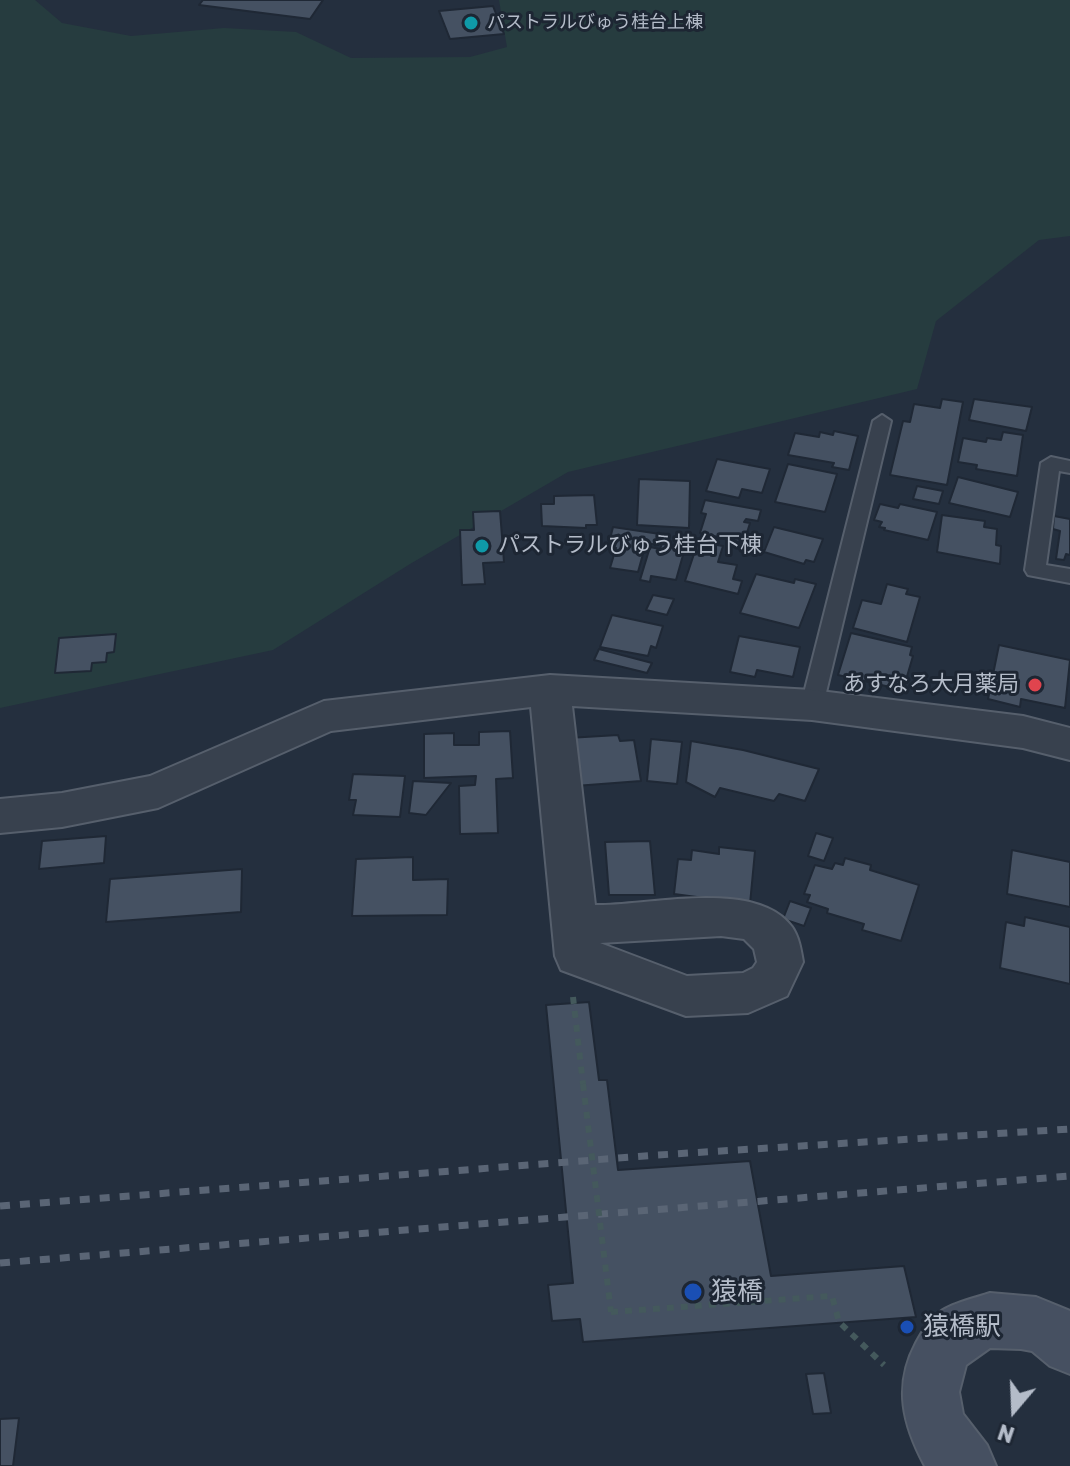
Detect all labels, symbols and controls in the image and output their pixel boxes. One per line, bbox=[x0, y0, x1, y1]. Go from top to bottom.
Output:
place label: パストラルびゅう桂台上棟 bbox=[487, 12, 703, 34]
marker: パストラルびゅう桂台上棟 bbox=[462, 14, 480, 32]
place label: パストラルびゅう桂台下棟 bbox=[498, 533, 762, 559]
marker: パストラルびゅう桂台下棟 bbox=[473, 537, 491, 555]
place label: あすなろ大月薬局 bbox=[843, 672, 1019, 698]
marker: あすなろ大月薬局 bbox=[1026, 676, 1044, 694]
place label: 猿橋 bbox=[711, 1276, 763, 1308]
marker: 猿橋 bbox=[682, 1281, 704, 1303]
place label: 猿橋駅 bbox=[923, 1311, 1001, 1343]
marker: 猿橋駅 bbox=[898, 1318, 916, 1336]
north arrow bbox=[974, 1370, 1054, 1450]
text: N bbox=[994, 1418, 1018, 1449]

